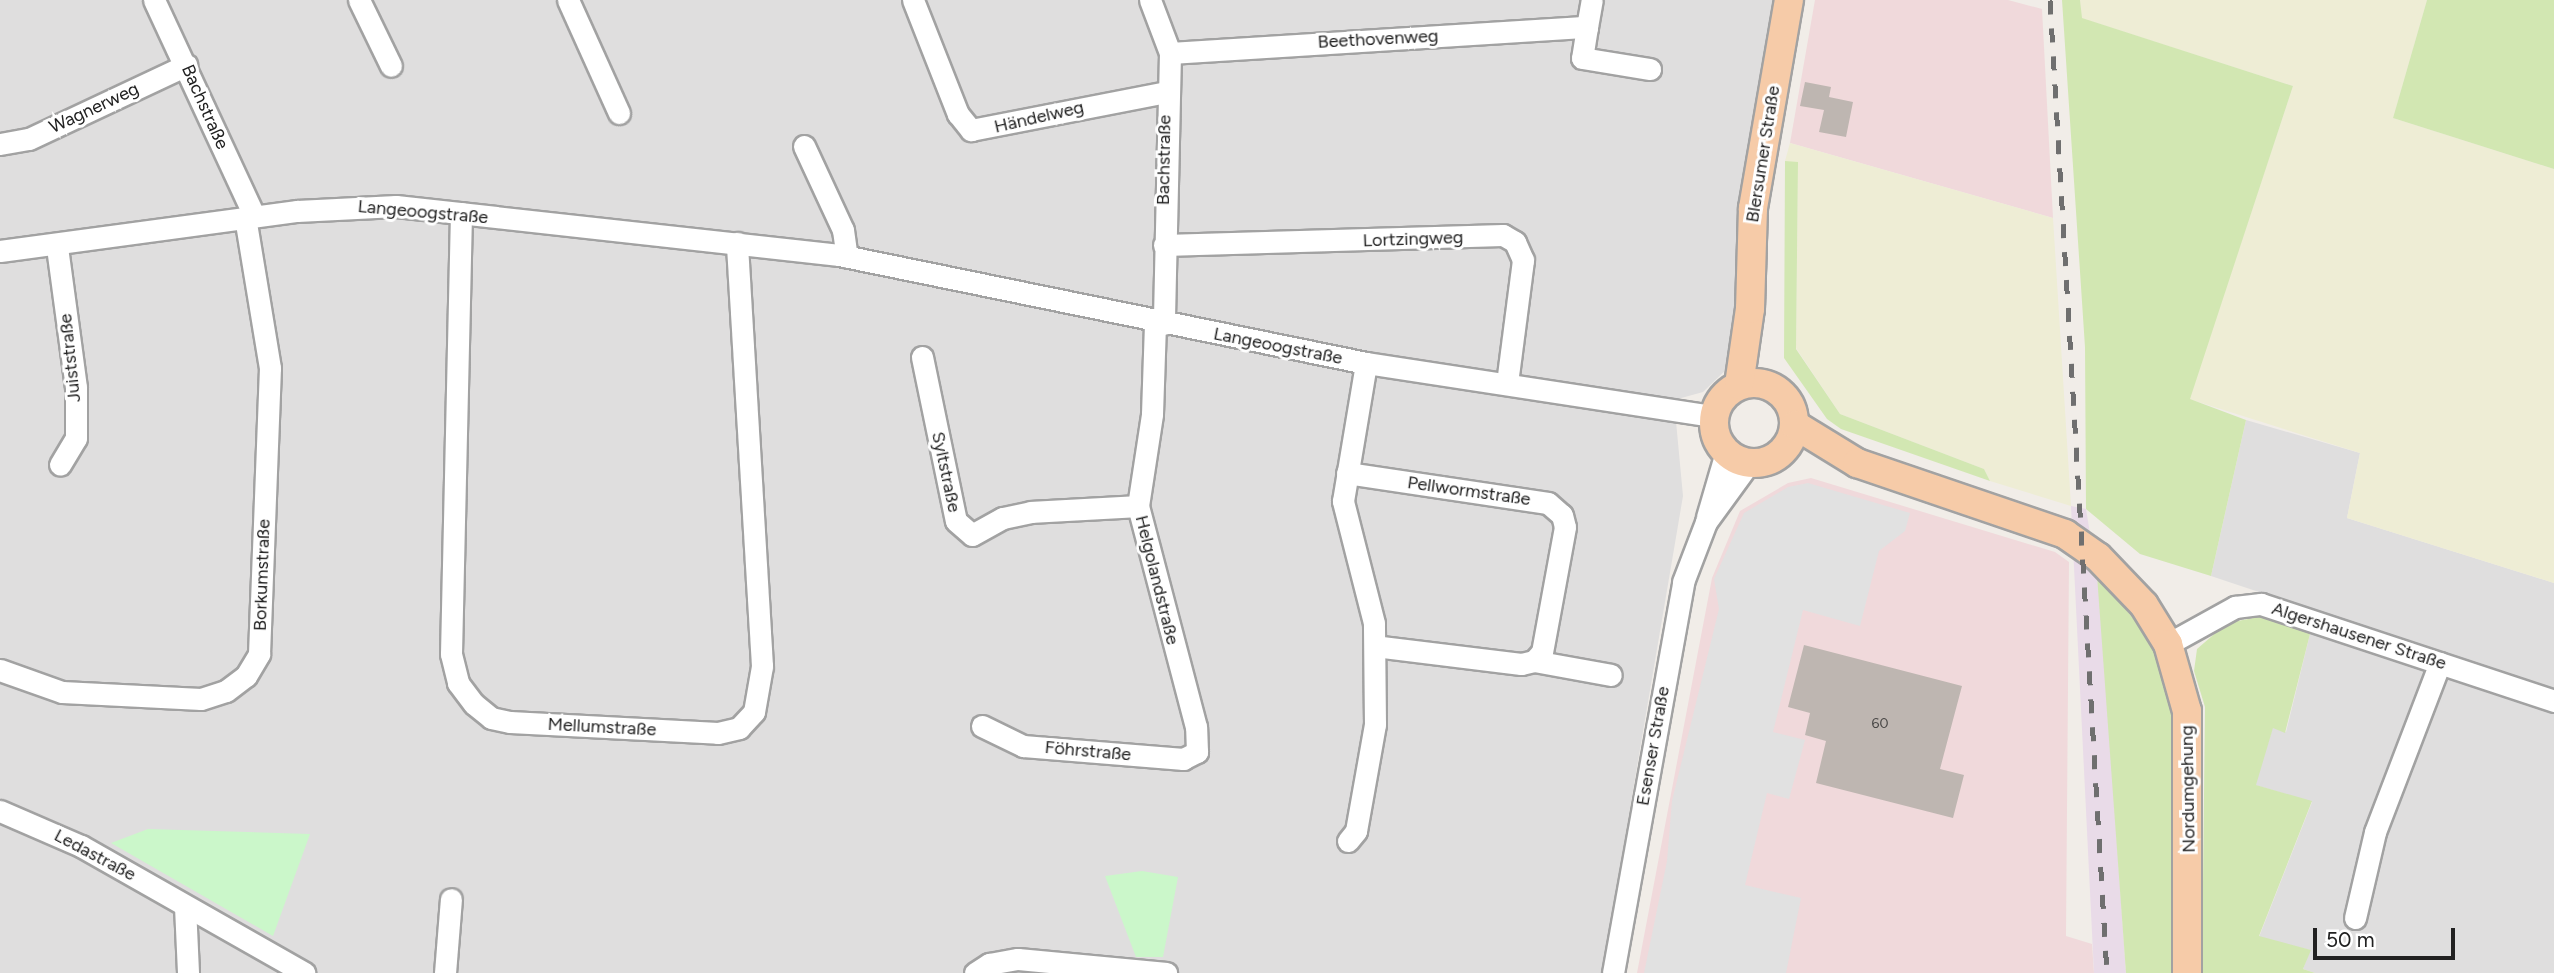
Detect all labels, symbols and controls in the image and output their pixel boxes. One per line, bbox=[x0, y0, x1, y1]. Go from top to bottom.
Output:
street label: Beethovenweg bbox=[1317, 25, 1439, 53]
street label: Bachstraße bbox=[177, 61, 233, 153]
street label: Wagnerweg bbox=[46, 78, 142, 138]
street label: Blersumer Straße bbox=[1742, 84, 1784, 224]
street label: Händelweg bbox=[992, 96, 1086, 138]
street label: Bachstraße bbox=[1152, 115, 1176, 205]
street label: Langeoogstraße bbox=[357, 196, 489, 228]
street label: Lortzingweg bbox=[1362, 226, 1464, 252]
street label: Juiststraße bbox=[55, 313, 85, 403]
street label: Langeoogstraße bbox=[1212, 323, 1344, 369]
street label: Syltstraße bbox=[927, 430, 965, 514]
street label: Pellwormstraße bbox=[1406, 472, 1532, 510]
street label: Helgolandstraße bbox=[1130, 513, 1184, 647]
street label: Borkumstraße bbox=[249, 519, 275, 631]
street label: Algershausener Straße bbox=[2269, 598, 2449, 674]
street label: Esenser Straße bbox=[1632, 685, 1674, 807]
street label: Mellumstraße bbox=[547, 713, 657, 741]
house number: 60 bbox=[1872, 716, 1888, 732]
street label: Nordumgehung bbox=[2176, 725, 2200, 853]
street label: Föhrstraße bbox=[1044, 736, 1132, 766]
street label: Ledastraße bbox=[50, 824, 140, 886]
scale bar bbox=[2316, 914, 2458, 958]
text: 50 m bbox=[2326, 927, 2375, 952]

